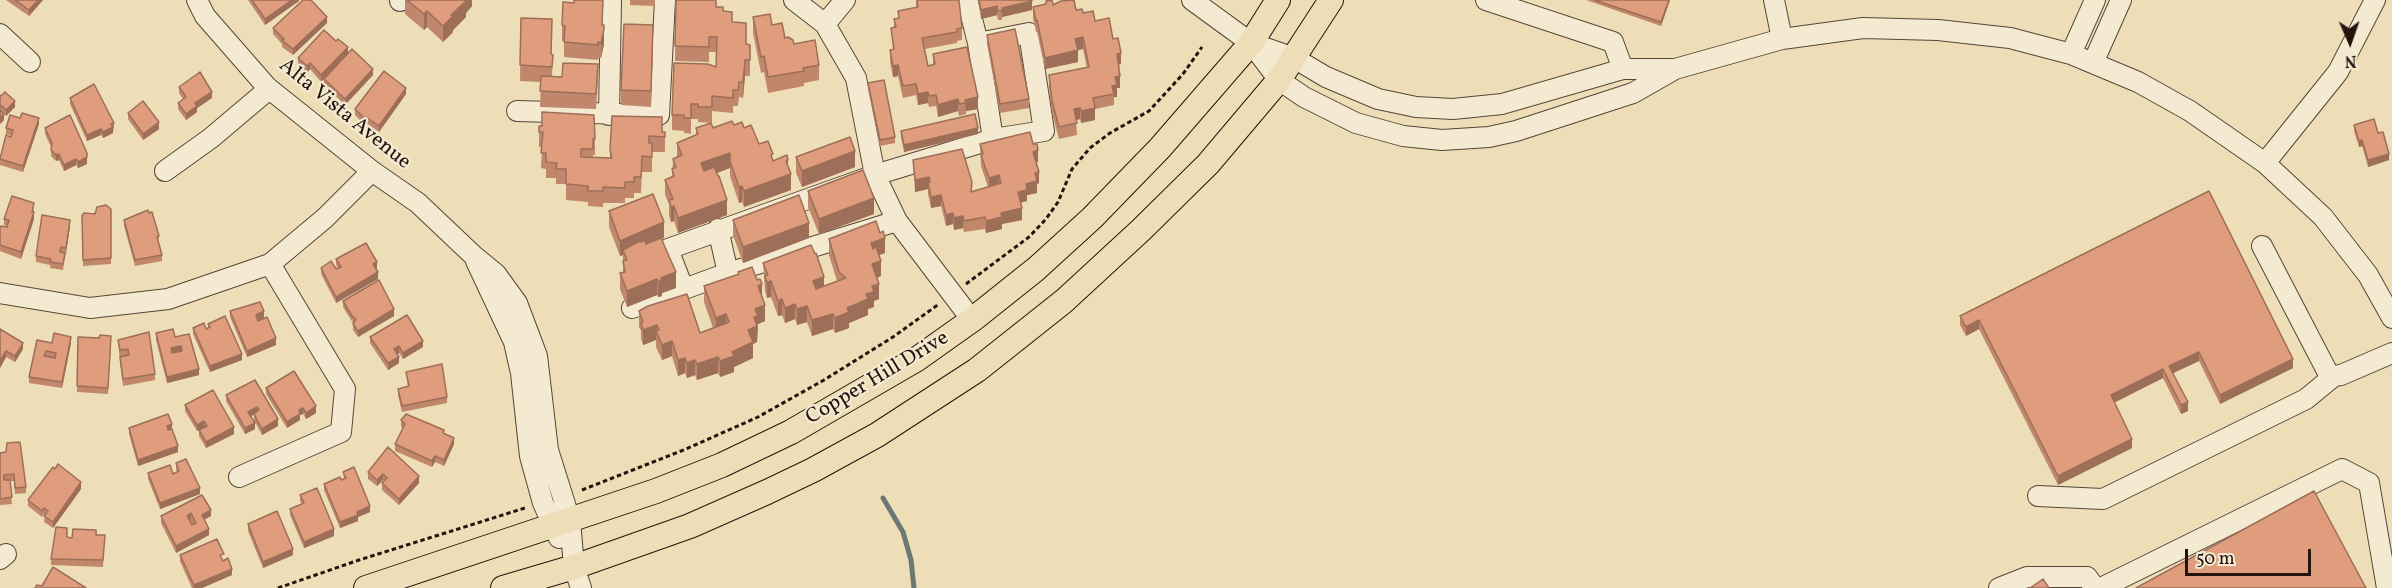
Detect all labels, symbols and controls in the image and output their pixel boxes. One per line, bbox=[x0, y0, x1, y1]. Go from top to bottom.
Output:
north arrow bbox=[2320, 12, 2380, 72]
text: N bbox=[2344, 49, 2357, 71]
street label: Alta Vista Avenue bbox=[273, 54, 415, 176]
street label: Copper Hill Drive bbox=[802, 326, 954, 432]
scale bar bbox=[2188, 537, 2314, 575]
text: 50 m bbox=[2196, 547, 2235, 572]

